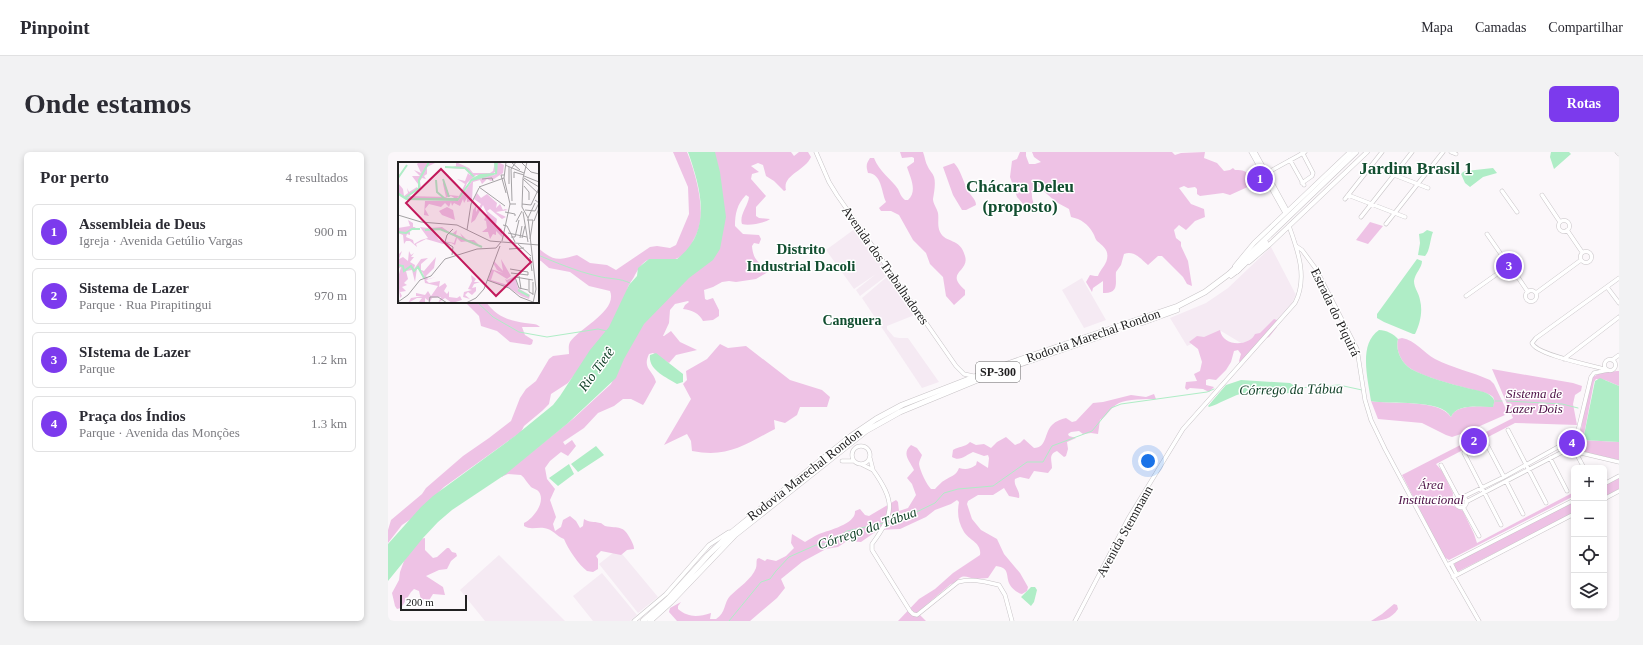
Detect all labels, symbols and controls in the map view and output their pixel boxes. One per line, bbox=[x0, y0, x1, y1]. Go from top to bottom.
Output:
text: Pinpoint bbox=[20, 17, 90, 38]
text: Mapa bbox=[1421, 20, 1453, 35]
text: Camadas bbox=[1475, 20, 1526, 35]
text: Compartilhar bbox=[1548, 20, 1623, 35]
button: Rotas bbox=[1549, 86, 1619, 122]
text: Onde estamos bbox=[24, 88, 191, 119]
district label: Jardim Brasil 1 bbox=[1359, 159, 1473, 178]
inset map bbox=[398, 162, 539, 303]
pin: 1 bbox=[1247, 164, 1273, 194]
text: Por perto bbox=[40, 168, 109, 187]
text: 4 resultados bbox=[286, 170, 348, 185]
district label: Chácara Deleu (proposto) bbox=[966, 177, 1074, 216]
street label: Avenida dos Trabalhadores bbox=[839, 203, 932, 327]
text: Assembleia de Deus bbox=[79, 216, 206, 232]
text: 1 bbox=[51, 224, 57, 239]
text: 900 m bbox=[314, 224, 347, 239]
text: Igreja · Avenida Getúlio Vargas bbox=[79, 233, 243, 248]
district label: Distrito Industrial Dacoli bbox=[747, 241, 855, 274]
pin: 3 bbox=[1496, 251, 1522, 281]
street label: Estrada do Piquirá bbox=[1308, 266, 1363, 359]
text: Sistema de Lazer bbox=[79, 280, 189, 296]
text: 2 bbox=[51, 288, 57, 303]
text: 970 m bbox=[314, 288, 347, 303]
text: Parque · Rua Pirapitingui bbox=[79, 297, 212, 312]
street label: Rodovia Marechal Rondon bbox=[1024, 305, 1163, 365]
district label: Canguera bbox=[822, 313, 882, 328]
text: SIstema de Lazer bbox=[79, 344, 191, 360]
water label: Rio Tietê bbox=[575, 344, 618, 395]
text: 3 bbox=[51, 352, 57, 367]
text: 1.2 km bbox=[311, 352, 347, 367]
text: Parque bbox=[79, 361, 115, 376]
road number: SP-300 bbox=[976, 362, 1020, 382]
water label: Córrego da Tábua bbox=[1239, 381, 1343, 398]
park label: Sistema de Lazer Dois bbox=[1504, 386, 1563, 416]
text: Praça dos Índios bbox=[79, 408, 186, 424]
text: 4 bbox=[51, 416, 57, 431]
text: 1.3 km bbox=[311, 416, 347, 431]
text: Parque · Avenida das Monções bbox=[79, 425, 240, 440]
street label: Rodovia Marechal Rondon bbox=[744, 425, 865, 524]
pin: 2 bbox=[1461, 426, 1487, 456]
pin: 4 bbox=[1559, 428, 1585, 458]
your location bbox=[1138, 451, 1158, 471]
map controls bbox=[1571, 465, 1607, 609]
button: + bbox=[1571, 465, 1607, 501]
park label: Área Institucional bbox=[1397, 477, 1464, 507]
street label: Avenida Stemmann bbox=[1093, 483, 1156, 579]
button: − bbox=[1571, 501, 1607, 537]
water label: Córrego da Tábua bbox=[816, 504, 919, 552]
button: locate bbox=[1571, 537, 1607, 573]
button: layers bbox=[1571, 573, 1607, 609]
scale bar bbox=[400, 593, 467, 612]
text: 200 m bbox=[406, 596, 434, 608]

